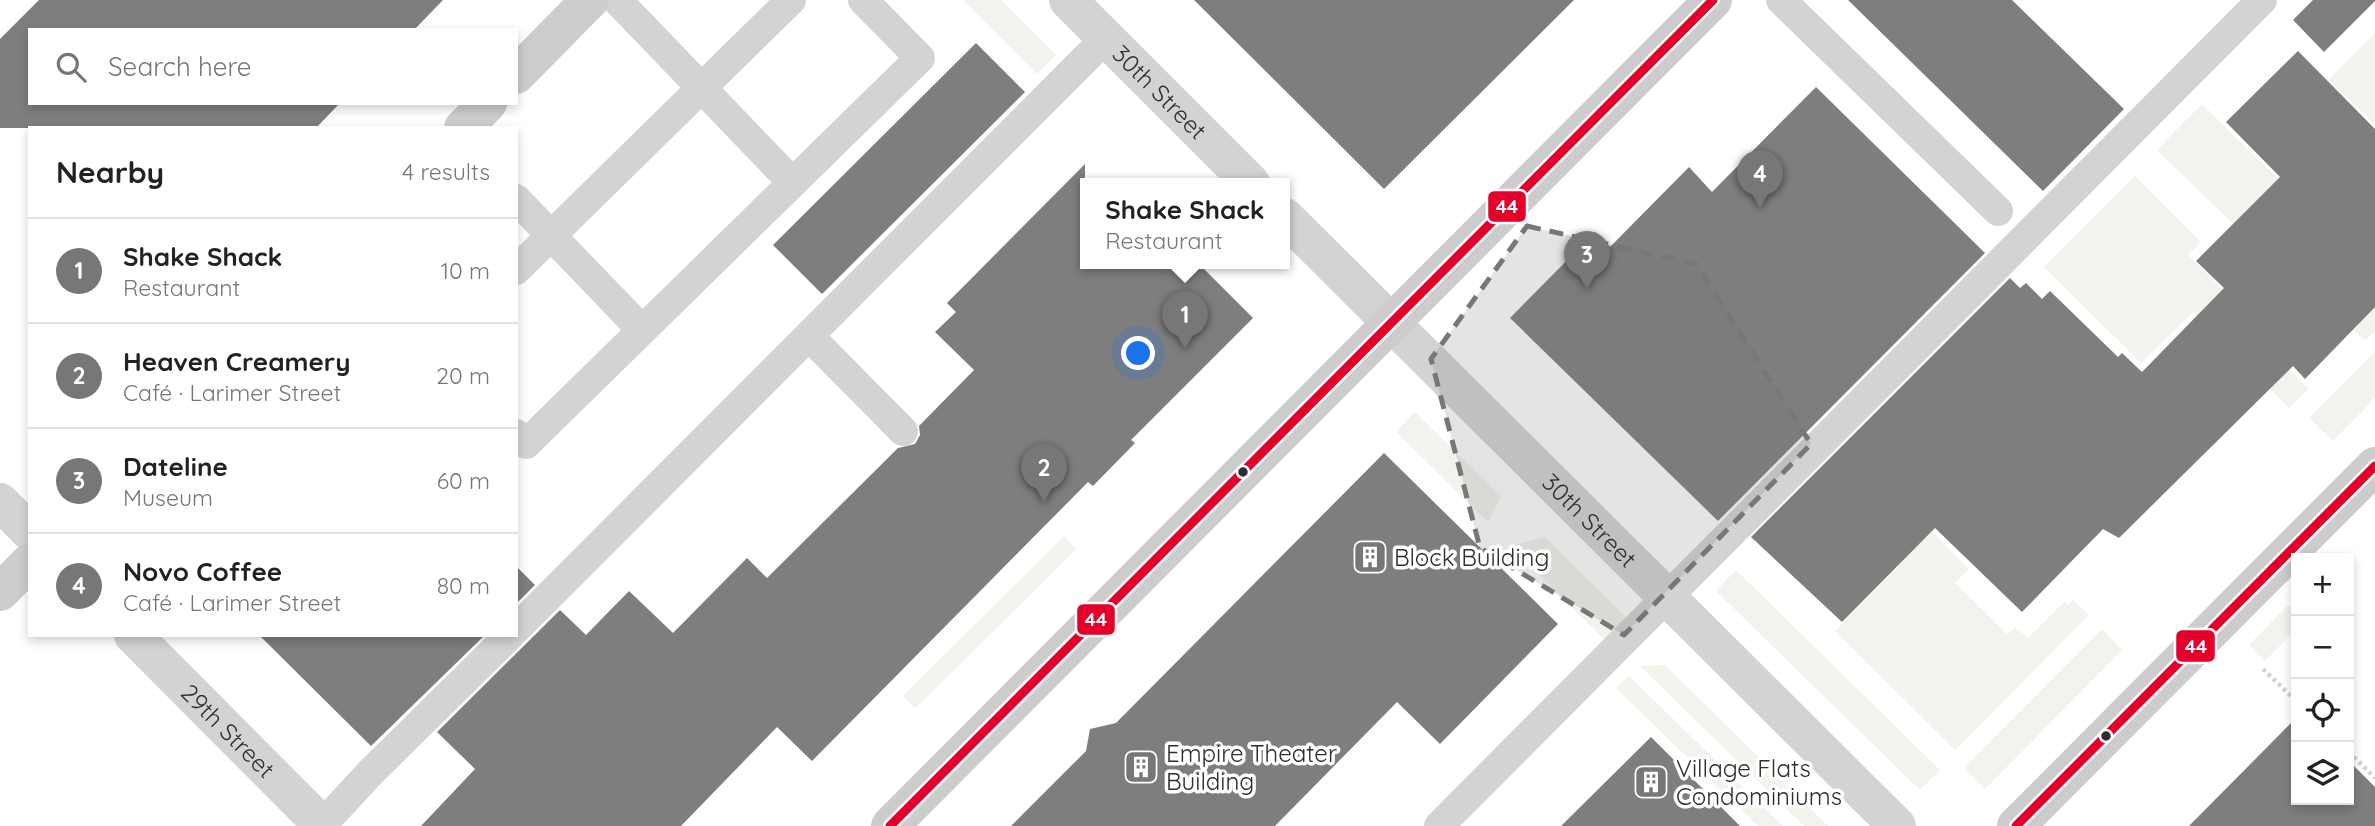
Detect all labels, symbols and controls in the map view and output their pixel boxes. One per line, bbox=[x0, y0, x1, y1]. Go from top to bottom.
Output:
search box bbox=[28, 28, 518, 105]
street label: 30th Street bbox=[1107, 39, 1213, 145]
icon: search bbox=[52, 48, 90, 86]
text: Search here bbox=[108, 50, 252, 83]
pin: 4 bbox=[1737, 150, 1783, 208]
text: Nearby bbox=[56, 153, 164, 191]
text: 4 results bbox=[402, 157, 490, 186]
popup bbox=[1080, 178, 1290, 269]
line badge: 44 bbox=[1487, 190, 1527, 223]
text: Shake Shack bbox=[1105, 193, 1265, 226]
text: 44 bbox=[1496, 194, 1518, 218]
text: Restaurant bbox=[1105, 226, 1223, 255]
pin: 3 bbox=[1564, 231, 1610, 289]
text: Shake Shack bbox=[123, 240, 282, 273]
text: 1 bbox=[75, 256, 83, 285]
text: 10 m bbox=[441, 256, 490, 285]
text: Restaurant bbox=[123, 273, 240, 302]
pin: 1 bbox=[1162, 291, 1208, 349]
your location bbox=[1121, 336, 1155, 370]
text: Heaven Creamery bbox=[123, 345, 350, 378]
text: 2 bbox=[72, 361, 86, 390]
text: 20 m bbox=[436, 361, 490, 390]
text: Café · Larimer Street bbox=[123, 378, 341, 407]
pin: 2 bbox=[1021, 444, 1067, 502]
text: Dateline bbox=[123, 450, 228, 483]
unlabelled marker bbox=[1236, 465, 1250, 479]
text: 3 bbox=[73, 466, 85, 495]
text: 60 m bbox=[437, 466, 490, 495]
street label: 30th Street bbox=[1536, 467, 1643, 574]
text: Museum bbox=[123, 483, 213, 512]
building icon: Block Building bbox=[1351, 538, 1389, 576]
place label: Block Building bbox=[1394, 542, 1549, 572]
map controls bbox=[2291, 553, 2354, 805]
button: + bbox=[2291, 553, 2354, 616]
text: Novo Coffee bbox=[123, 555, 282, 588]
text: 4 bbox=[72, 571, 86, 600]
text: 80 m bbox=[437, 571, 490, 600]
text: Café · Larimer Street bbox=[123, 588, 341, 617]
line badge: 44 bbox=[1076, 603, 1116, 636]
text: 44 bbox=[1085, 607, 1107, 631]
button: − bbox=[2291, 616, 2354, 679]
line badge: 44 bbox=[2175, 629, 2216, 663]
text: 44 bbox=[2185, 634, 2207, 658]
street label: 29th Street bbox=[175, 677, 281, 784]
button: locate bbox=[2291, 679, 2354, 742]
unlabelled marker bbox=[2099, 729, 2113, 743]
place label: Empire Theater Building bbox=[1166, 738, 1337, 796]
button: layers bbox=[2291, 742, 2354, 805]
building icon: Empire Theater Building bbox=[1122, 748, 1160, 786]
place label: Village Flats Condominiums bbox=[1676, 753, 1842, 811]
building icon: Village Flats Condominiums bbox=[1632, 763, 1670, 801]

